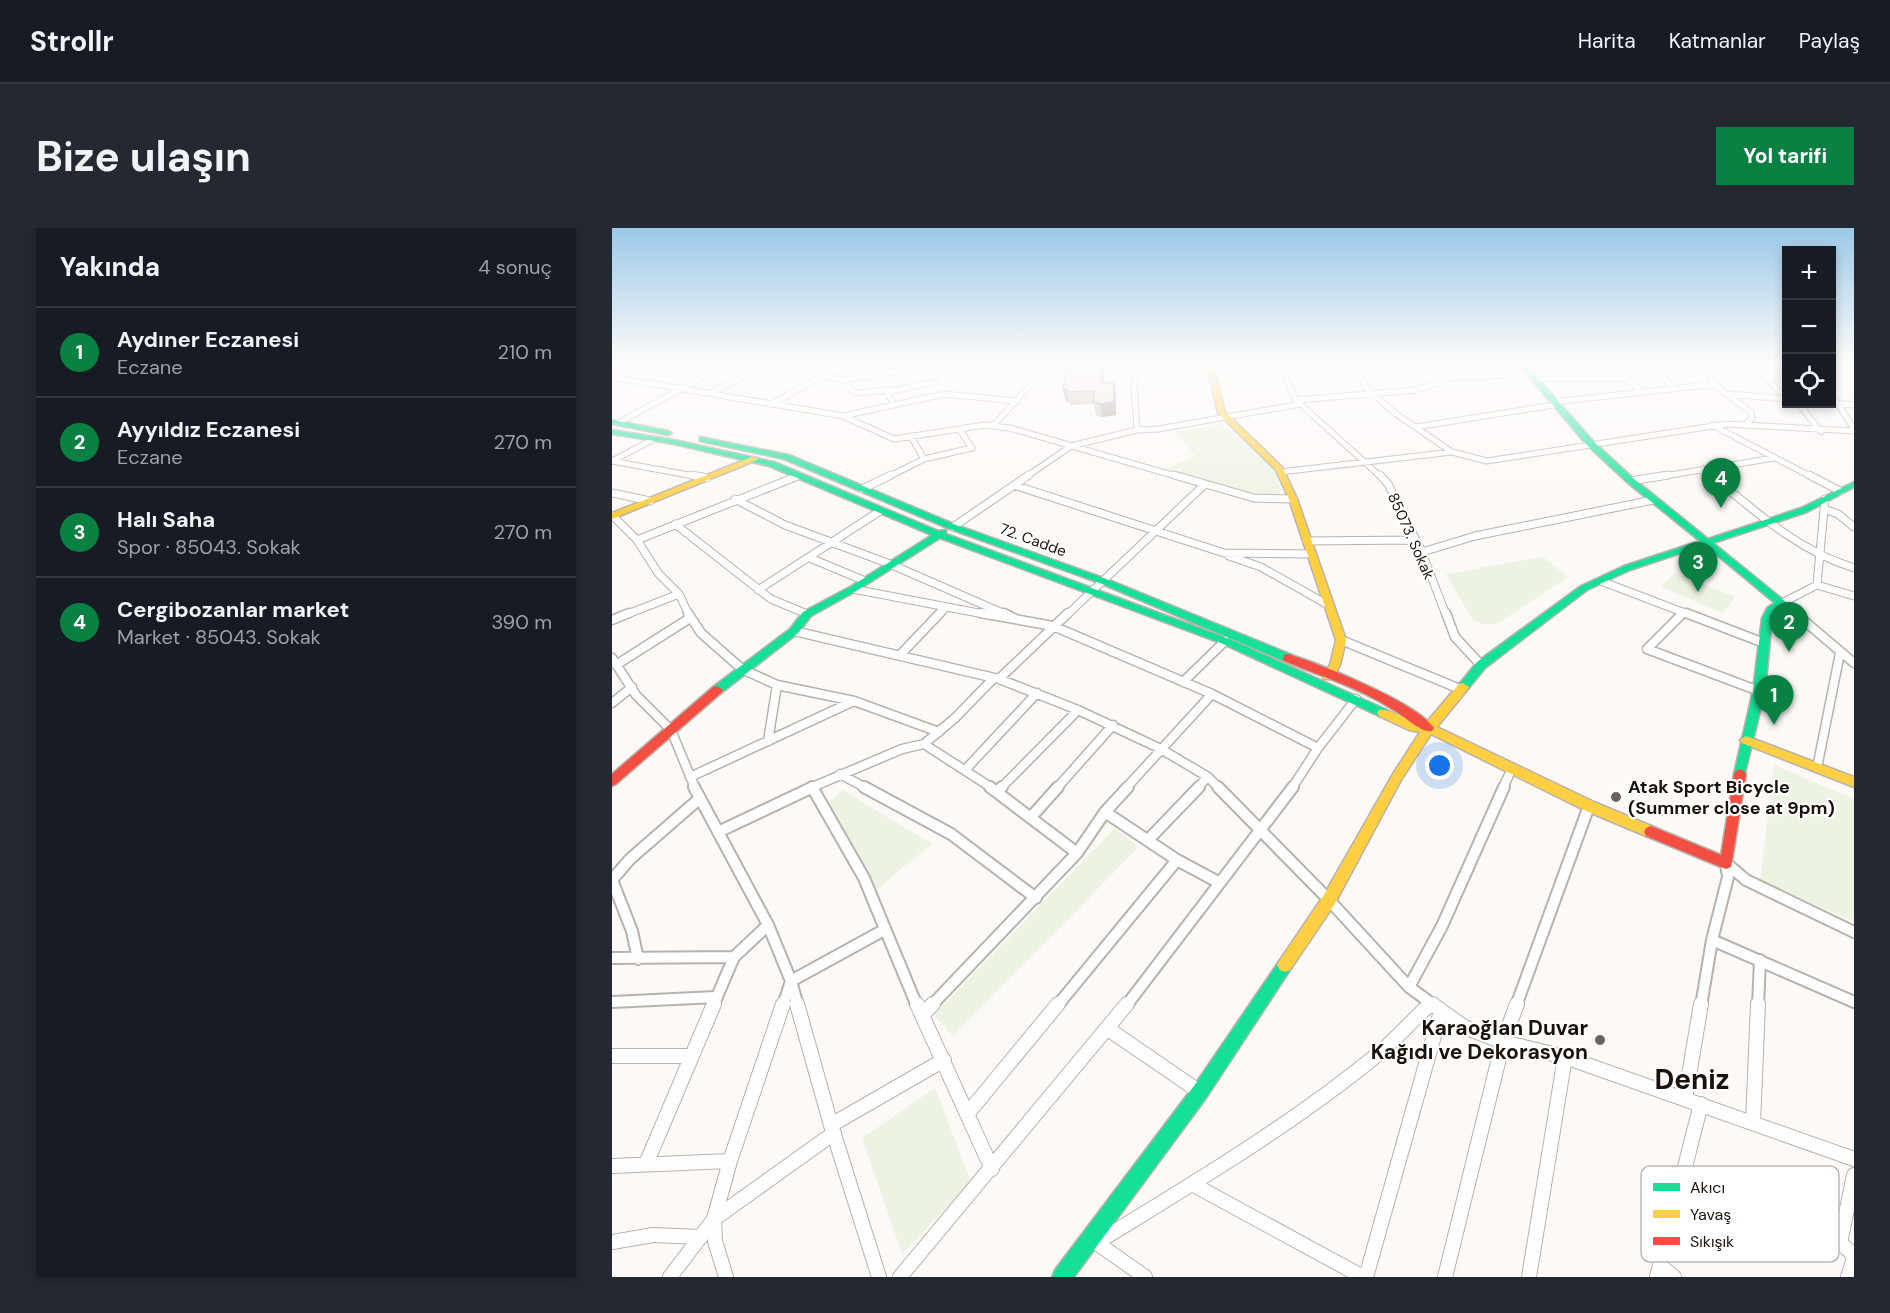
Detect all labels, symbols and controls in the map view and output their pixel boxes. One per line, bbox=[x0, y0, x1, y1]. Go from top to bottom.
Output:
text: Strollr bbox=[30, 23, 114, 60]
text: Harita bbox=[1578, 27, 1636, 55]
text: Katmanlar bbox=[1669, 27, 1766, 55]
text: Paylaş bbox=[1799, 27, 1860, 55]
button: Yol tarifi bbox=[1716, 127, 1854, 185]
text: Bize ulaşın bbox=[36, 129, 251, 184]
map controls bbox=[1782, 246, 1836, 408]
button: + bbox=[1782, 246, 1836, 300]
text: Yakında bbox=[60, 250, 160, 284]
text: 4 sonuç bbox=[478, 254, 552, 280]
button: − bbox=[1782, 300, 1836, 354]
text: Aydıner Eczanesi bbox=[117, 325, 299, 354]
text: 1 bbox=[76, 339, 83, 365]
text: 210 m bbox=[497, 339, 552, 365]
text: Eczane bbox=[117, 354, 183, 380]
button: locate bbox=[1782, 354, 1836, 408]
text: Ayyıldız Eczanesi bbox=[117, 415, 300, 444]
text: 2 bbox=[74, 429, 85, 455]
text: 270 m bbox=[494, 429, 552, 455]
text: Eczane bbox=[117, 444, 183, 470]
pin: 4 bbox=[1702, 458, 1740, 508]
street label: 85073. Sokak bbox=[1383, 490, 1439, 583]
text: Halı Saha bbox=[117, 505, 215, 534]
text: 3 bbox=[73, 519, 86, 545]
text: 270 m bbox=[494, 519, 552, 545]
street label: 72. Cadde bbox=[997, 519, 1069, 561]
text: Spor · 85043. Sokak bbox=[117, 534, 301, 560]
pin: 3 bbox=[1678, 542, 1718, 592]
text: Cergibozanlar market bbox=[117, 595, 349, 624]
pin: 2 bbox=[1770, 602, 1808, 652]
text: 4 bbox=[73, 609, 86, 635]
text: 390 m bbox=[491, 609, 552, 635]
text: Market · 85043. Sokak bbox=[117, 624, 321, 650]
pin: 1 bbox=[1754, 676, 1794, 725]
your location bbox=[1425, 751, 1454, 780]
place label: Atak Sport Bicycle (Summer close at 9pm) bbox=[1628, 775, 1835, 820]
marker: Atak Sport Bicycle (Summer close at 9pm) bbox=[1609, 790, 1623, 804]
place label: Karaoğlan Duvar Kağıdı ve Dekorasyon bbox=[1371, 1014, 1588, 1066]
marker: Karaoğlan Duvar Kağıdı ve Dekorasyon bbox=[1593, 1033, 1607, 1047]
district label: Deniz bbox=[1654, 1061, 1730, 1098]
legend bbox=[1641, 1166, 1839, 1262]
text: Akıcı bbox=[1690, 1177, 1725, 1198]
text: Yavaş bbox=[1690, 1204, 1731, 1225]
text: Sıkışık bbox=[1690, 1231, 1734, 1252]

